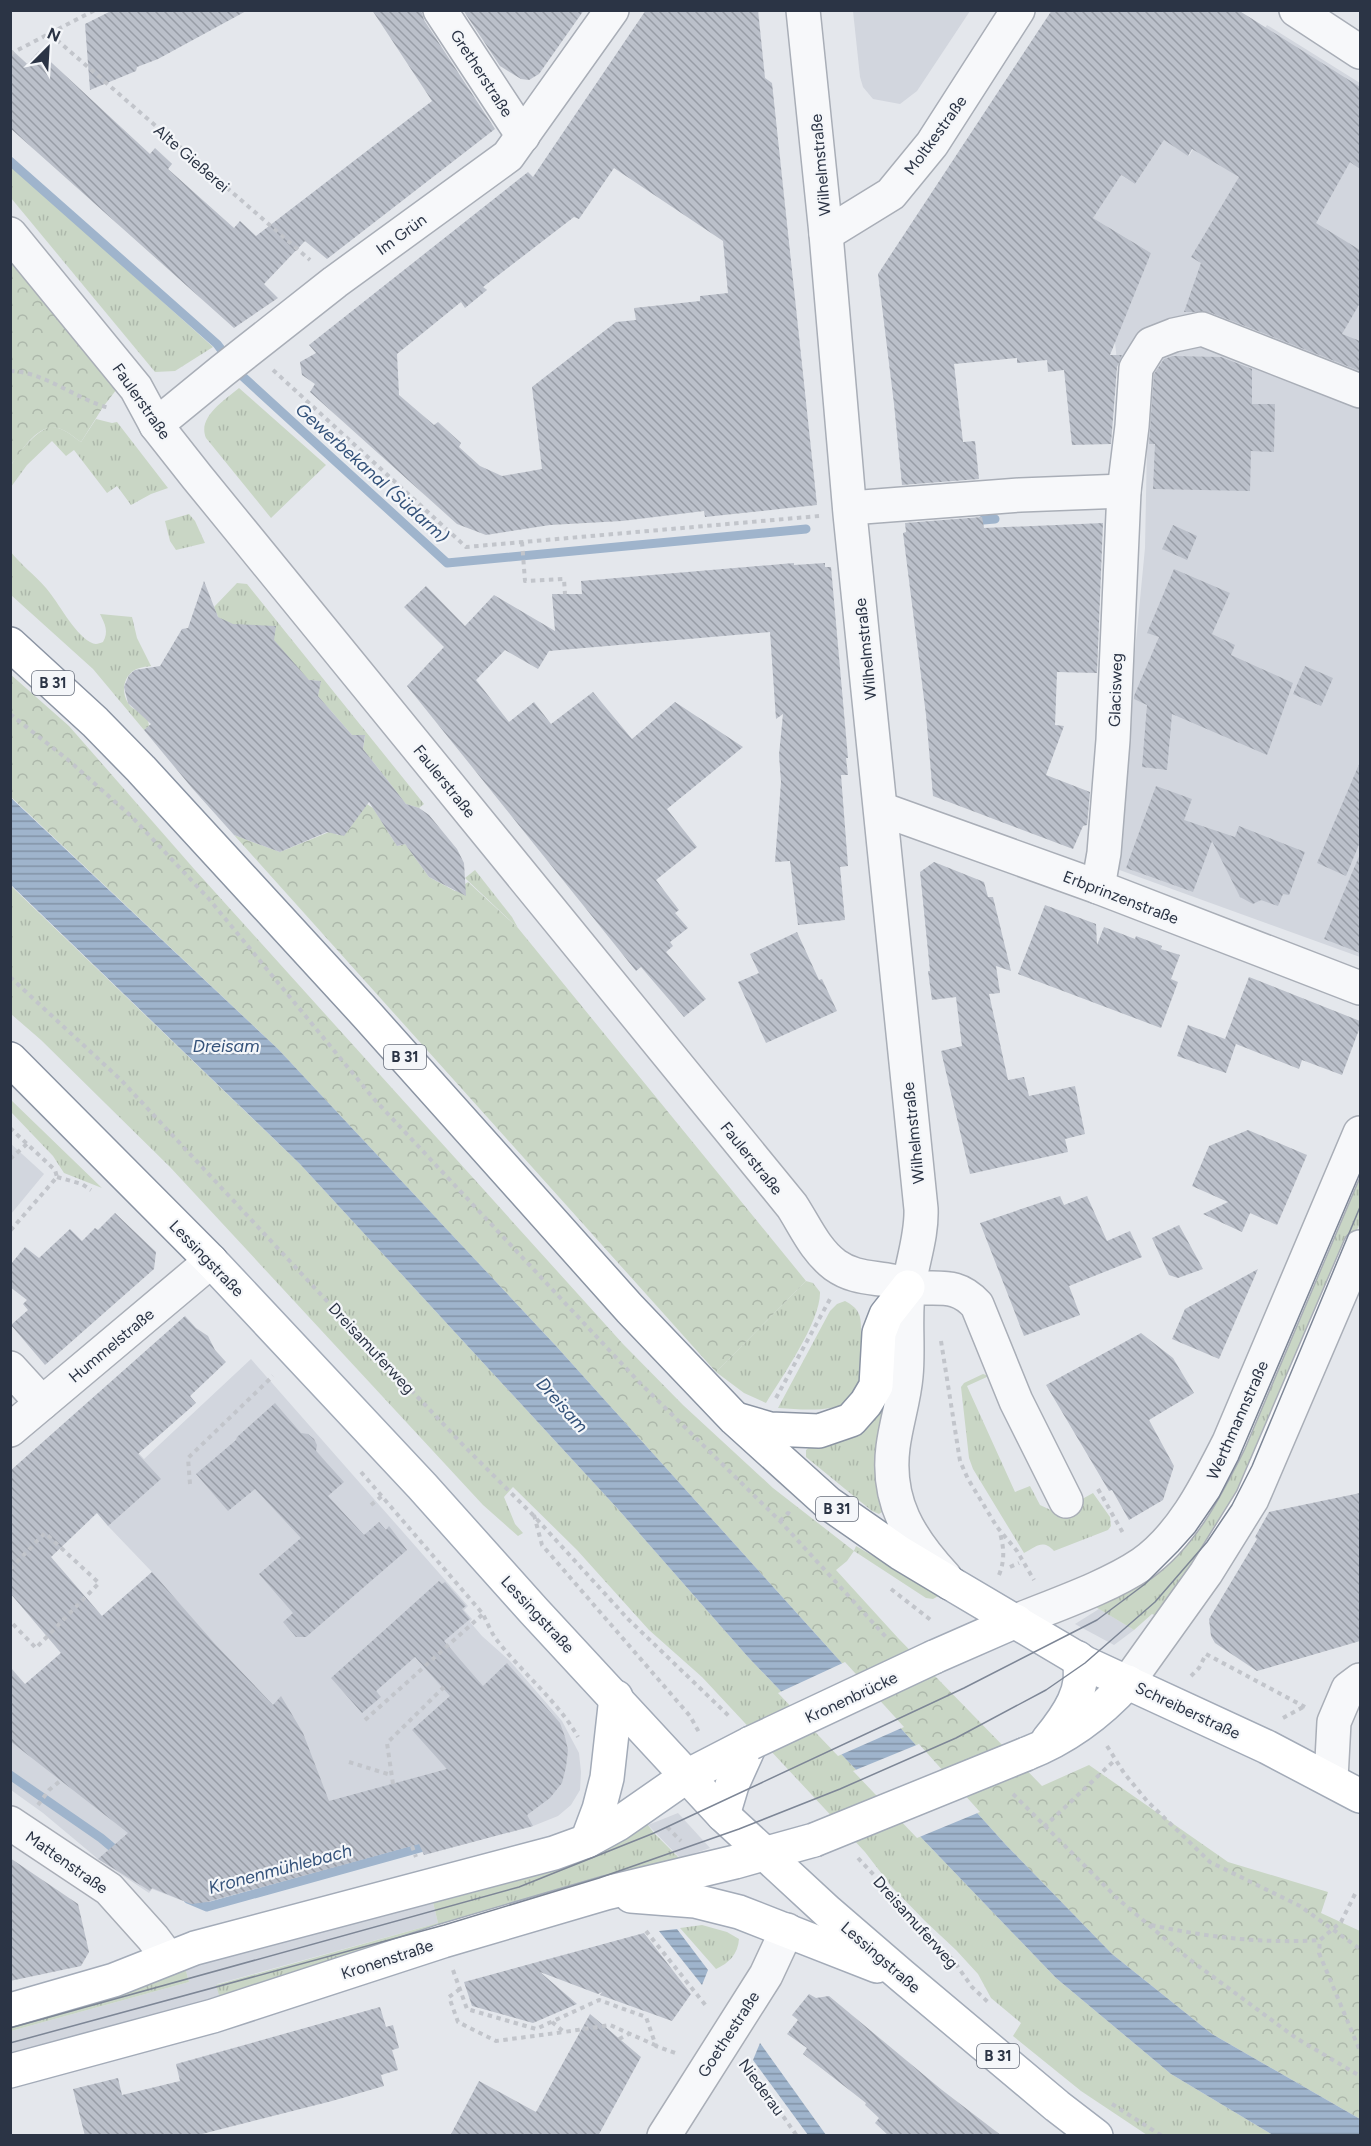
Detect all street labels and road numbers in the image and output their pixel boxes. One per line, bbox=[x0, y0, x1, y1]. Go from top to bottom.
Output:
street label: Gretherstraße bbox=[446, 26, 517, 121]
street label: Moltkestraße bbox=[900, 92, 971, 179]
street label: Wilhelmstraße bbox=[807, 113, 834, 217]
street label: Alte Gießerei bbox=[150, 121, 233, 196]
street label: Im Grün bbox=[373, 210, 430, 259]
street label: Faulerstraße bbox=[109, 360, 175, 443]
street label: Wilhelmstraße bbox=[851, 597, 880, 701]
street label: Glacisweg bbox=[1105, 653, 1126, 727]
road number: B 31 bbox=[32, 671, 74, 695]
street label: Faulerstraße bbox=[409, 741, 480, 822]
street label: Erbprinzenstraße bbox=[1060, 867, 1181, 928]
road number: B 31 bbox=[384, 1045, 426, 1069]
street label: Wilhelmstraße bbox=[899, 1081, 928, 1185]
street label: Faulerstraße bbox=[716, 1118, 787, 1199]
street label: Lessingstraße bbox=[165, 1216, 248, 1301]
street label: Dreisamuferweg bbox=[325, 1299, 419, 1398]
street label: Hummelstraße bbox=[65, 1304, 158, 1386]
street label: Werthmannstraße bbox=[1203, 1357, 1272, 1483]
road number: B 31 bbox=[816, 1497, 858, 1521]
street label: Lessingstraße bbox=[497, 1572, 578, 1657]
street label: Kronenbrücke bbox=[802, 1668, 901, 1727]
street label: Schreiberstraße bbox=[1132, 1678, 1244, 1743]
street label: Mattenstraße bbox=[22, 1827, 112, 1898]
street label: Dreisamuferweg bbox=[869, 1872, 962, 1972]
street label: Lessingstraße bbox=[837, 1918, 924, 1997]
street label: Kronenstraße bbox=[339, 1936, 436, 1983]
street label: Goethestraße bbox=[694, 1987, 763, 2081]
road number: B 31 bbox=[977, 2044, 1019, 2068]
street label: Niederau bbox=[735, 2055, 789, 2119]

